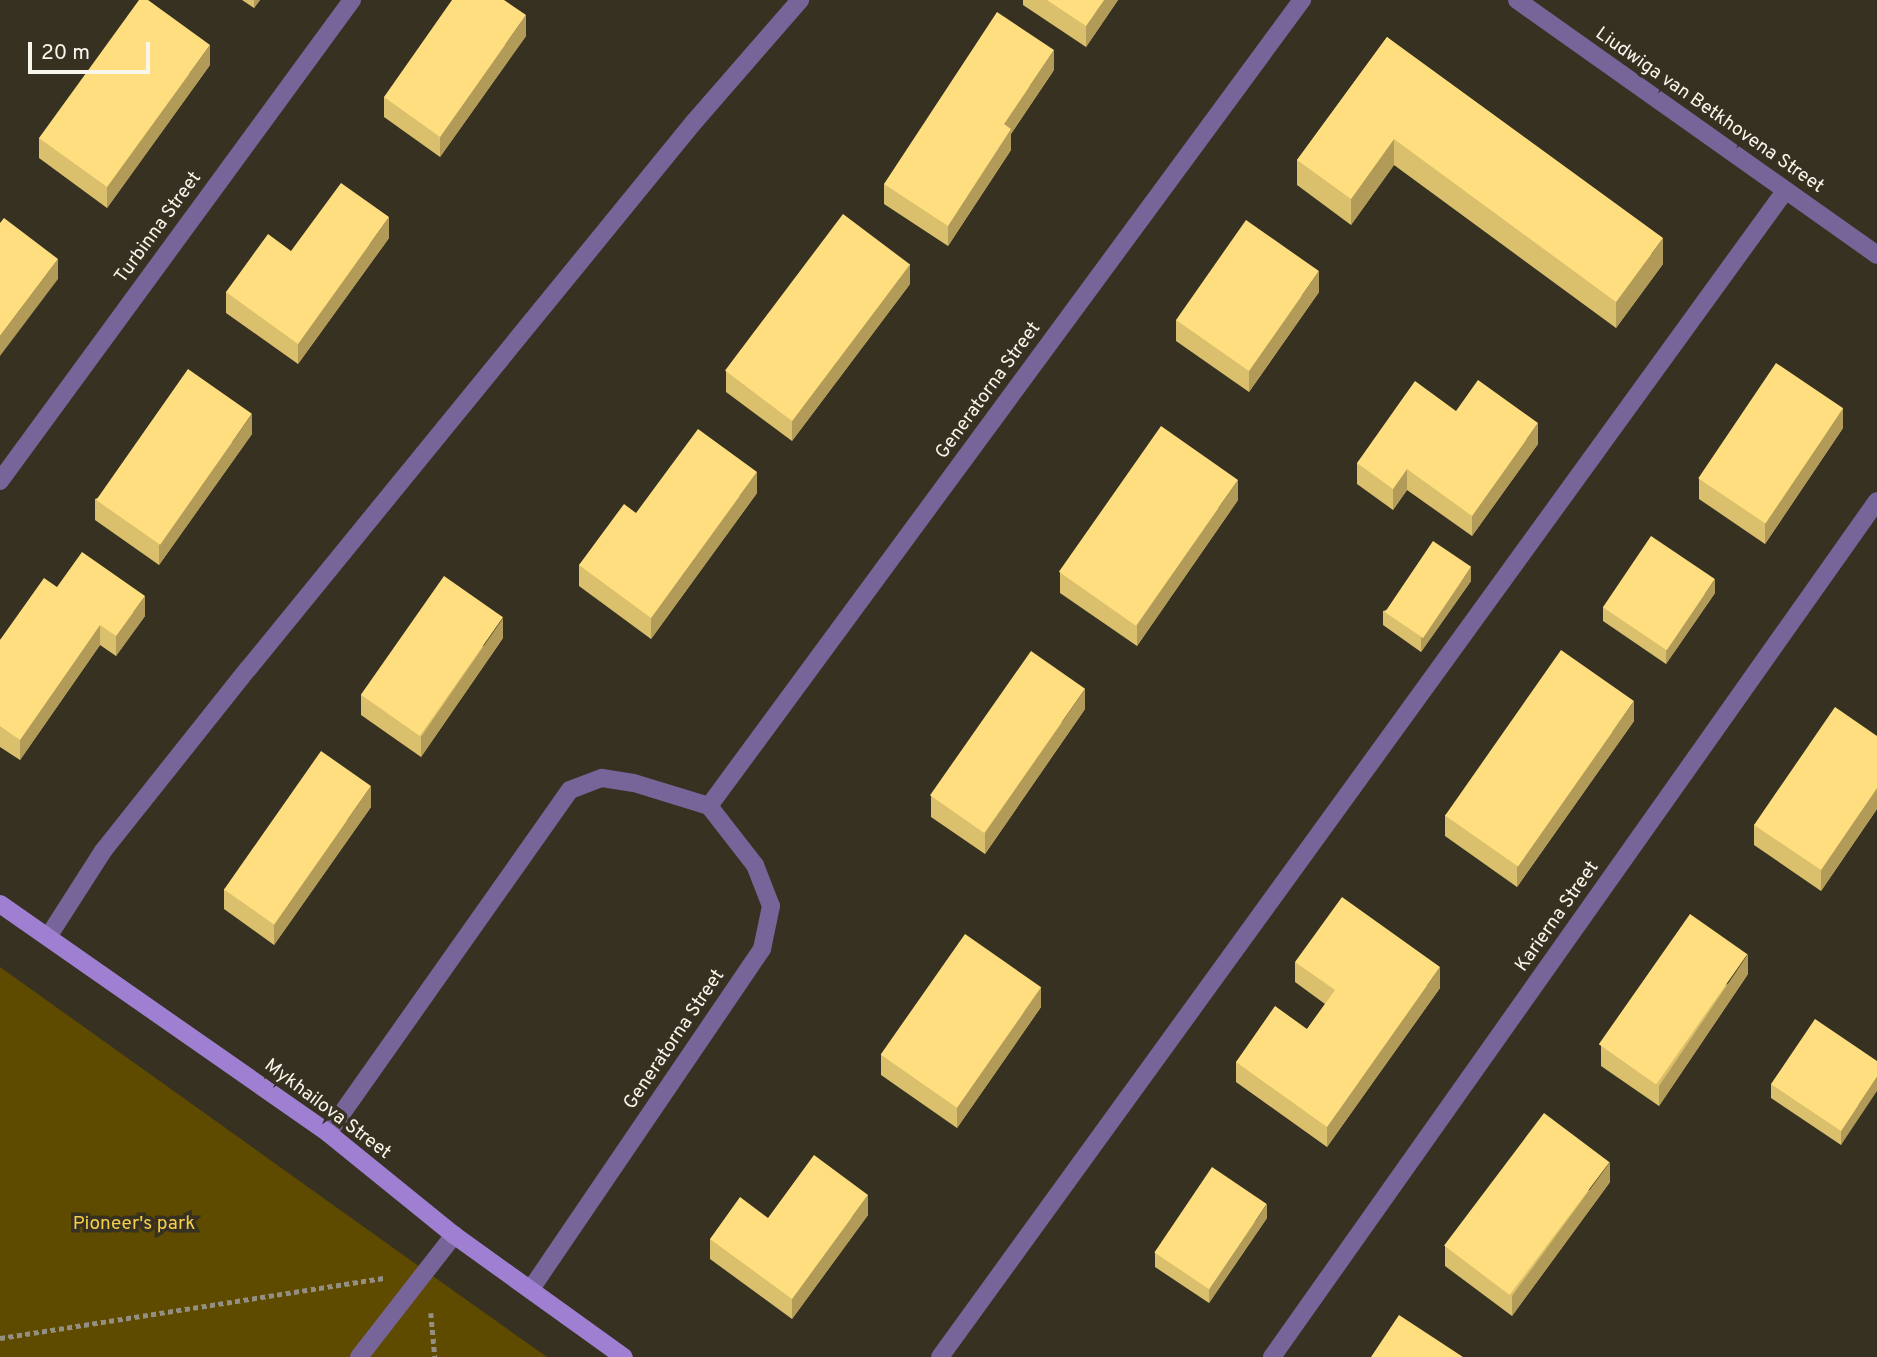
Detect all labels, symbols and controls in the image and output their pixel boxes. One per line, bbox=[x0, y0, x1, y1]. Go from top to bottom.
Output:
street label: Liudwiga van Betkhovena Street bbox=[1590, 23, 1828, 199]
scale bar bbox=[32, 28, 154, 72]
text: 20 m bbox=[41, 40, 90, 67]
street label: Turbinna Street bbox=[111, 168, 207, 288]
street label: Generatorna Street bbox=[932, 318, 1046, 464]
street label: Karierna Street bbox=[1511, 857, 1605, 977]
street label: Generatorna Street bbox=[620, 966, 730, 1114]
street label: Mykhailova Street bbox=[259, 1055, 395, 1165]
park label: Pioneer's park bbox=[73, 1214, 195, 1236]

